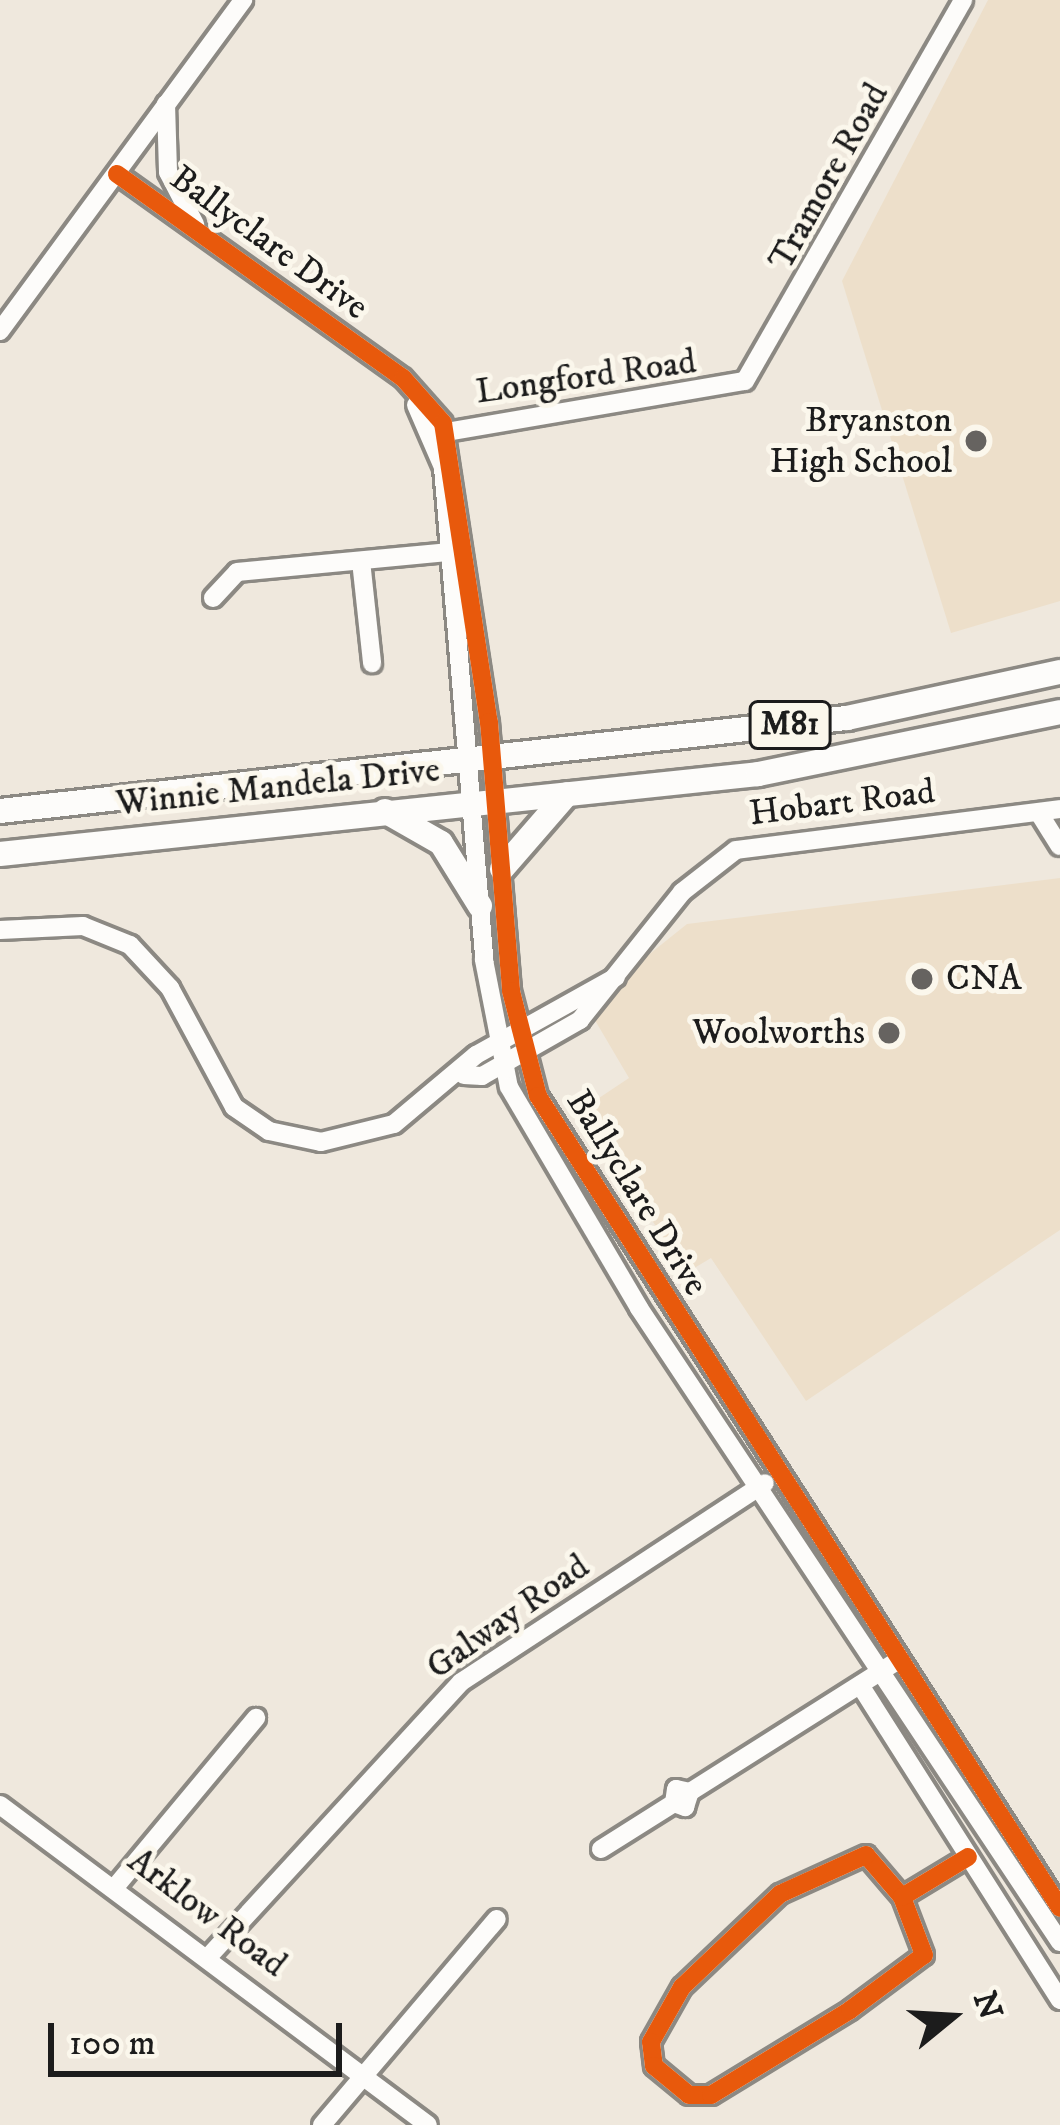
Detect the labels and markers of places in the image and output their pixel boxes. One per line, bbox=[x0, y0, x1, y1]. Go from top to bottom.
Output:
place label: Bryanston High School bbox=[770, 398, 952, 483]
marker: Bryanston High School bbox=[963, 428, 989, 454]
place label: CNA bbox=[946, 957, 1022, 1001]
marker: CNA bbox=[909, 966, 935, 992]
place label: Woolworths bbox=[692, 1011, 865, 1055]
marker: Woolworths bbox=[876, 1020, 902, 1046]

